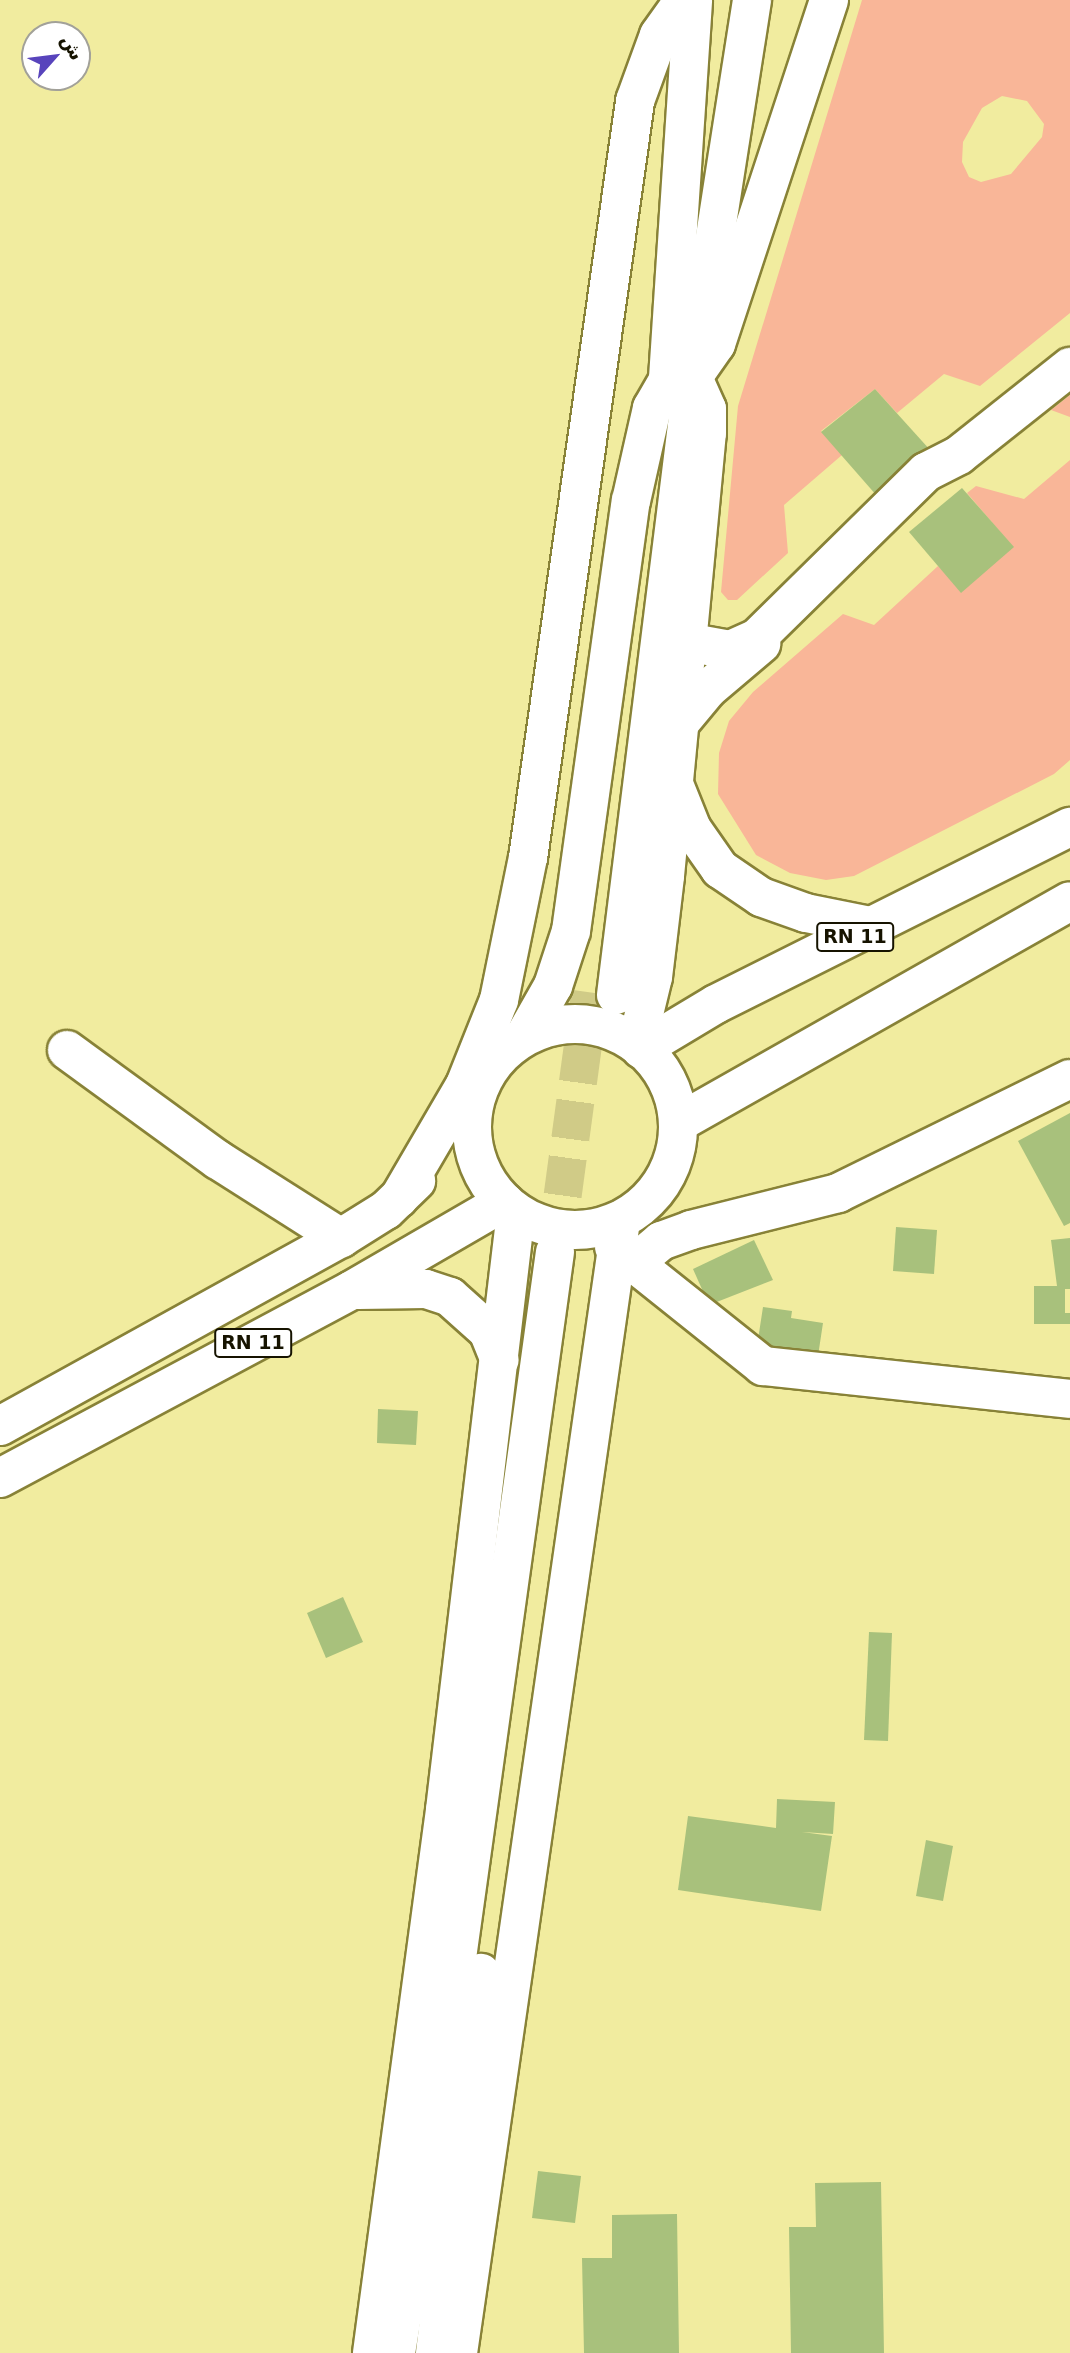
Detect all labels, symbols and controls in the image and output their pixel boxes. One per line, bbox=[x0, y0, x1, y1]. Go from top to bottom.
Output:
north arrow bbox=[21, 21, 91, 91]
text: ش bbox=[57, 30, 89, 64]
road number: RN 11 bbox=[815, 922, 895, 953]
road number: RN 11 bbox=[213, 1328, 293, 1358]

